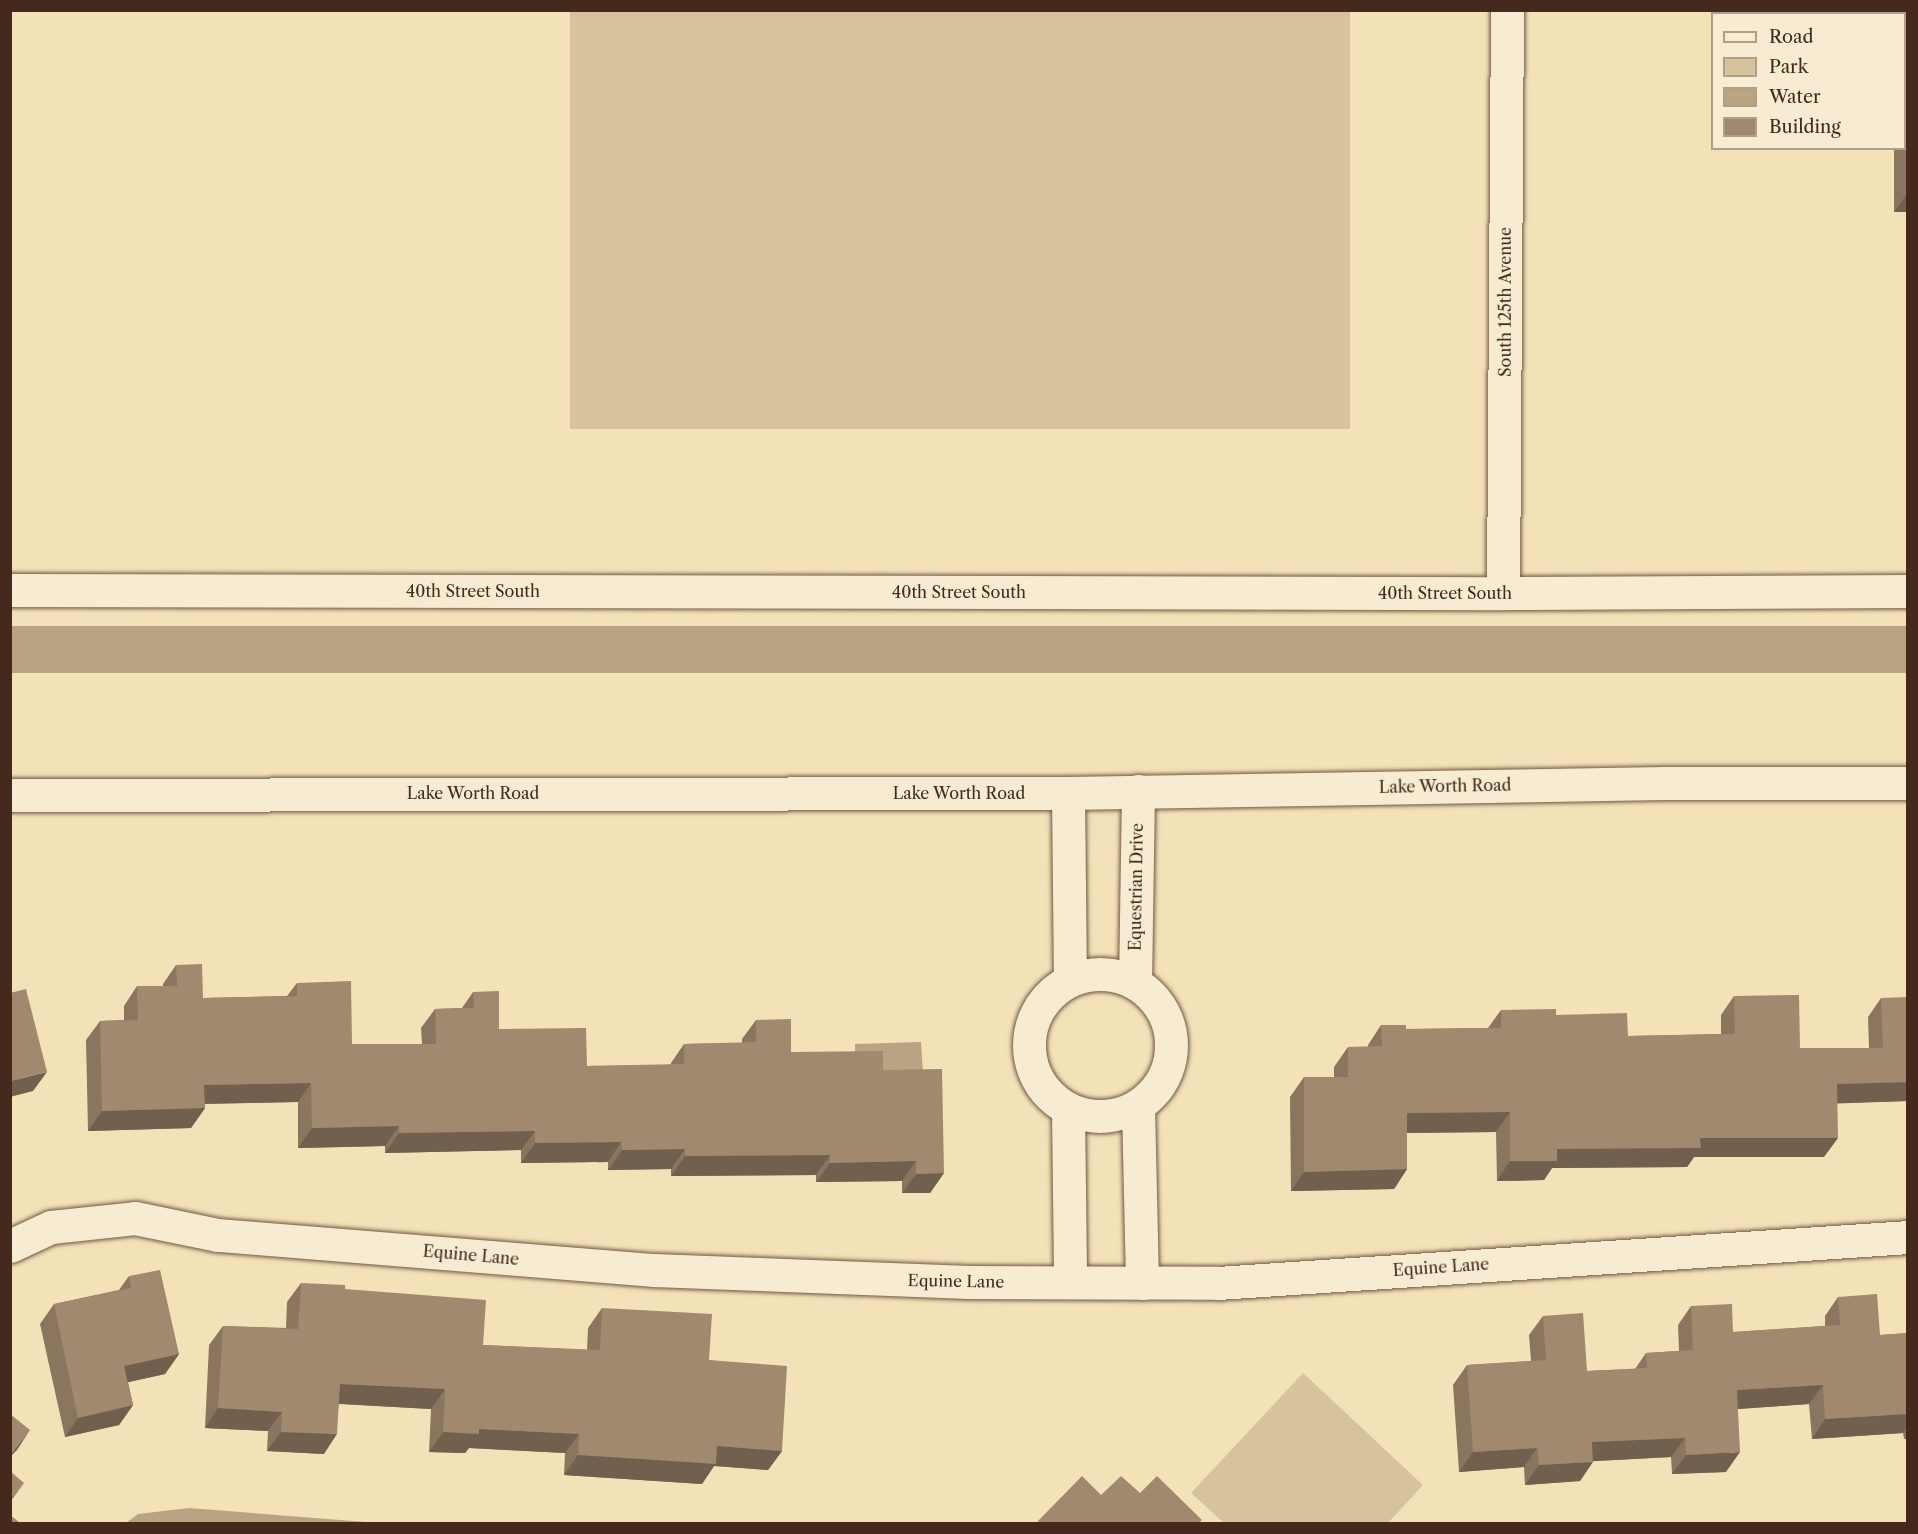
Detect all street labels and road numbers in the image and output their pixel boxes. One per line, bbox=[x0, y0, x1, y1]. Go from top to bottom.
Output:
street label: South 125th Avenue bbox=[1495, 227, 1515, 377]
street label: 40th Street South bbox=[406, 581, 540, 601]
street label: 40th Street South bbox=[892, 582, 1026, 602]
street label: 40th Street South bbox=[1378, 583, 1512, 603]
street label: Lake Worth Road bbox=[1378, 775, 1512, 797]
street label: Lake Worth Road bbox=[407, 783, 539, 803]
street label: Lake Worth Road bbox=[893, 783, 1025, 803]
street label: Equestrian Drive bbox=[1125, 823, 1147, 951]
street label: Equine Lane bbox=[422, 1241, 520, 1269]
street label: Equine Lane bbox=[1392, 1254, 1490, 1280]
street label: Equine Lane bbox=[908, 1271, 1004, 1291]

